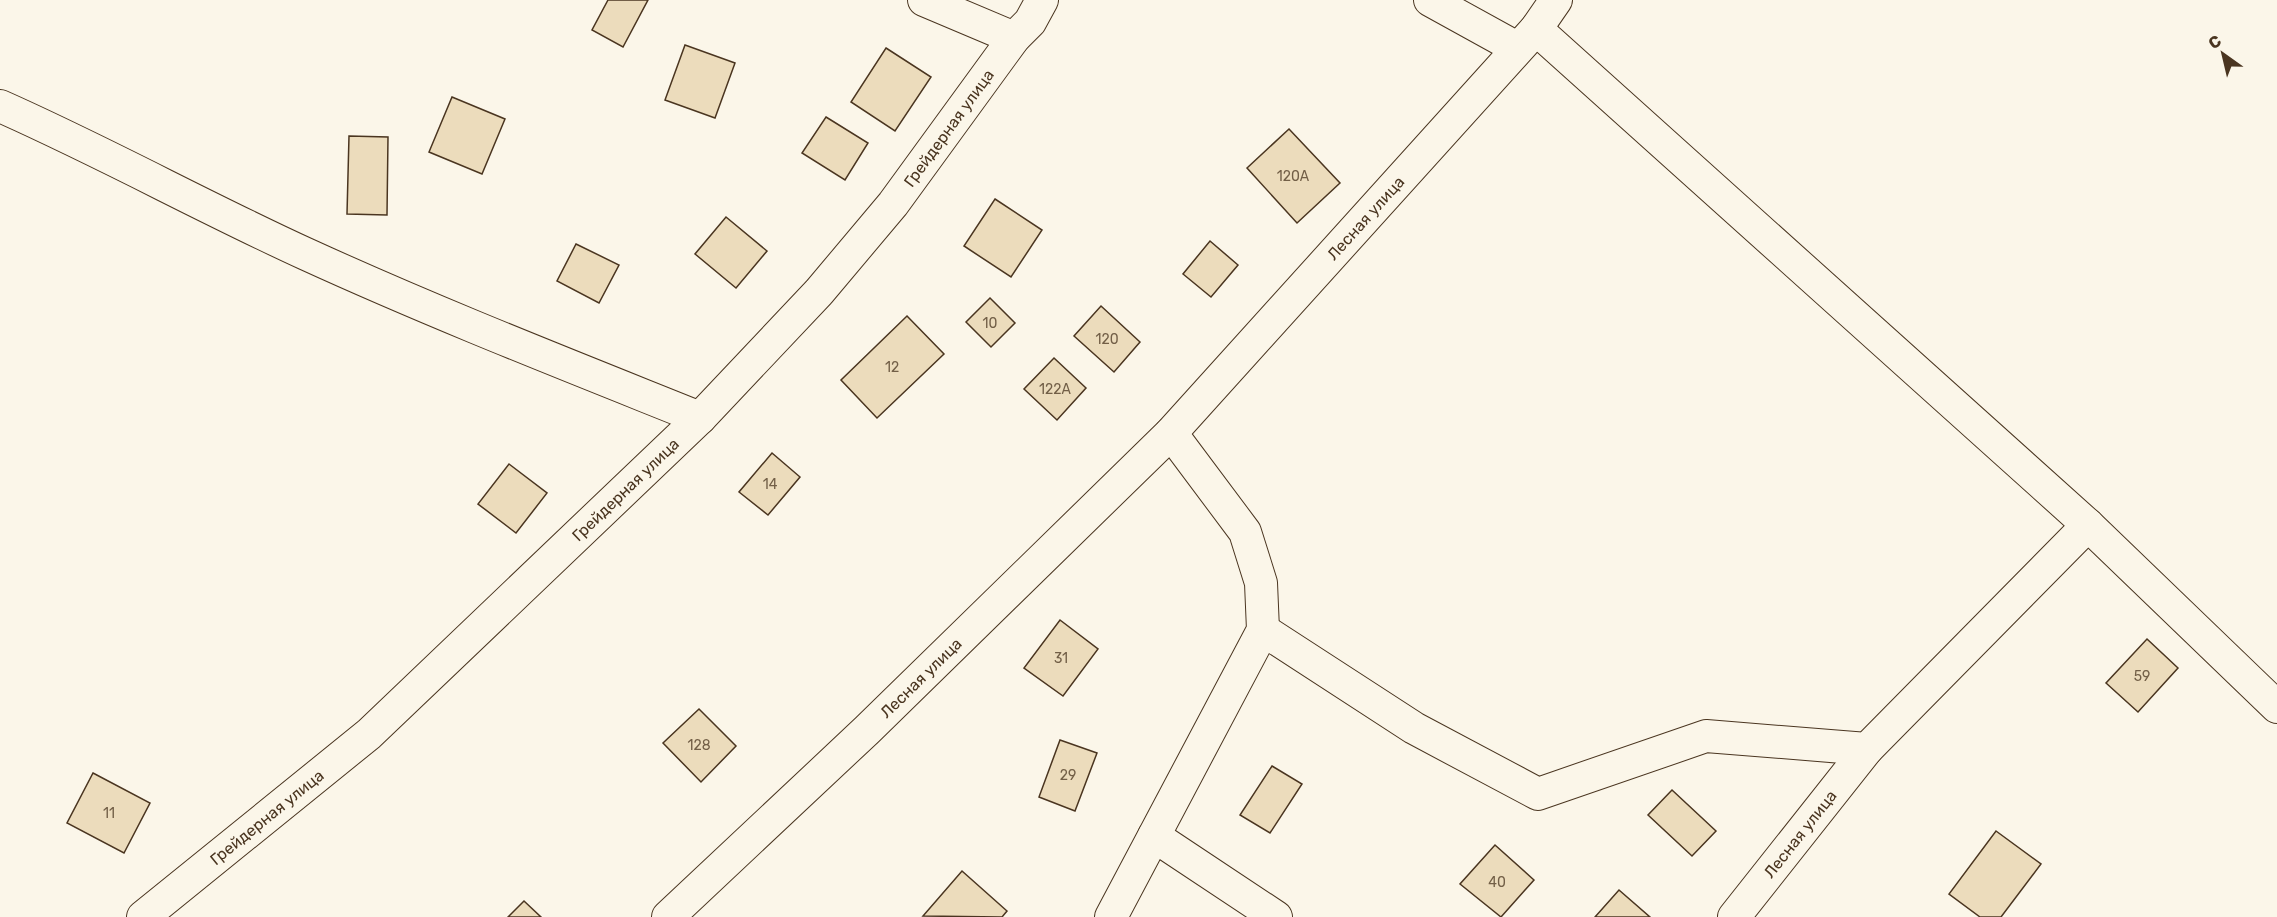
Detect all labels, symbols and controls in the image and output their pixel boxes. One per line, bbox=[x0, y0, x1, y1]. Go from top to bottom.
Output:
north arrow bbox=[2193, 24, 2253, 84]
text: С bbox=[2205, 31, 2225, 53]
street label: Грейдерная улица bbox=[899, 65, 998, 190]
house number: 120А bbox=[1277, 168, 1310, 185]
street label: Лесная улица bbox=[1323, 172, 1408, 264]
house number: 10 bbox=[983, 315, 998, 332]
house number: 120 bbox=[1095, 331, 1119, 348]
house number: 12 bbox=[885, 359, 899, 376]
house number: 122А bbox=[1039, 381, 1072, 398]
street label: Грейдерная улица bbox=[568, 434, 683, 545]
house number: 14 bbox=[763, 476, 778, 493]
street label: Лесная улица bbox=[876, 634, 965, 722]
house number: 31 bbox=[1054, 650, 1068, 667]
house number: 59 bbox=[2134, 668, 2150, 685]
house number: 128 bbox=[687, 737, 711, 754]
street label: Грейдерная улица bbox=[206, 765, 327, 869]
house number: 29 bbox=[1060, 767, 1076, 784]
street label: Лесная улица bbox=[1759, 786, 1840, 881]
house number: 11 bbox=[103, 805, 115, 822]
house number: 40 bbox=[1488, 874, 1506, 891]

